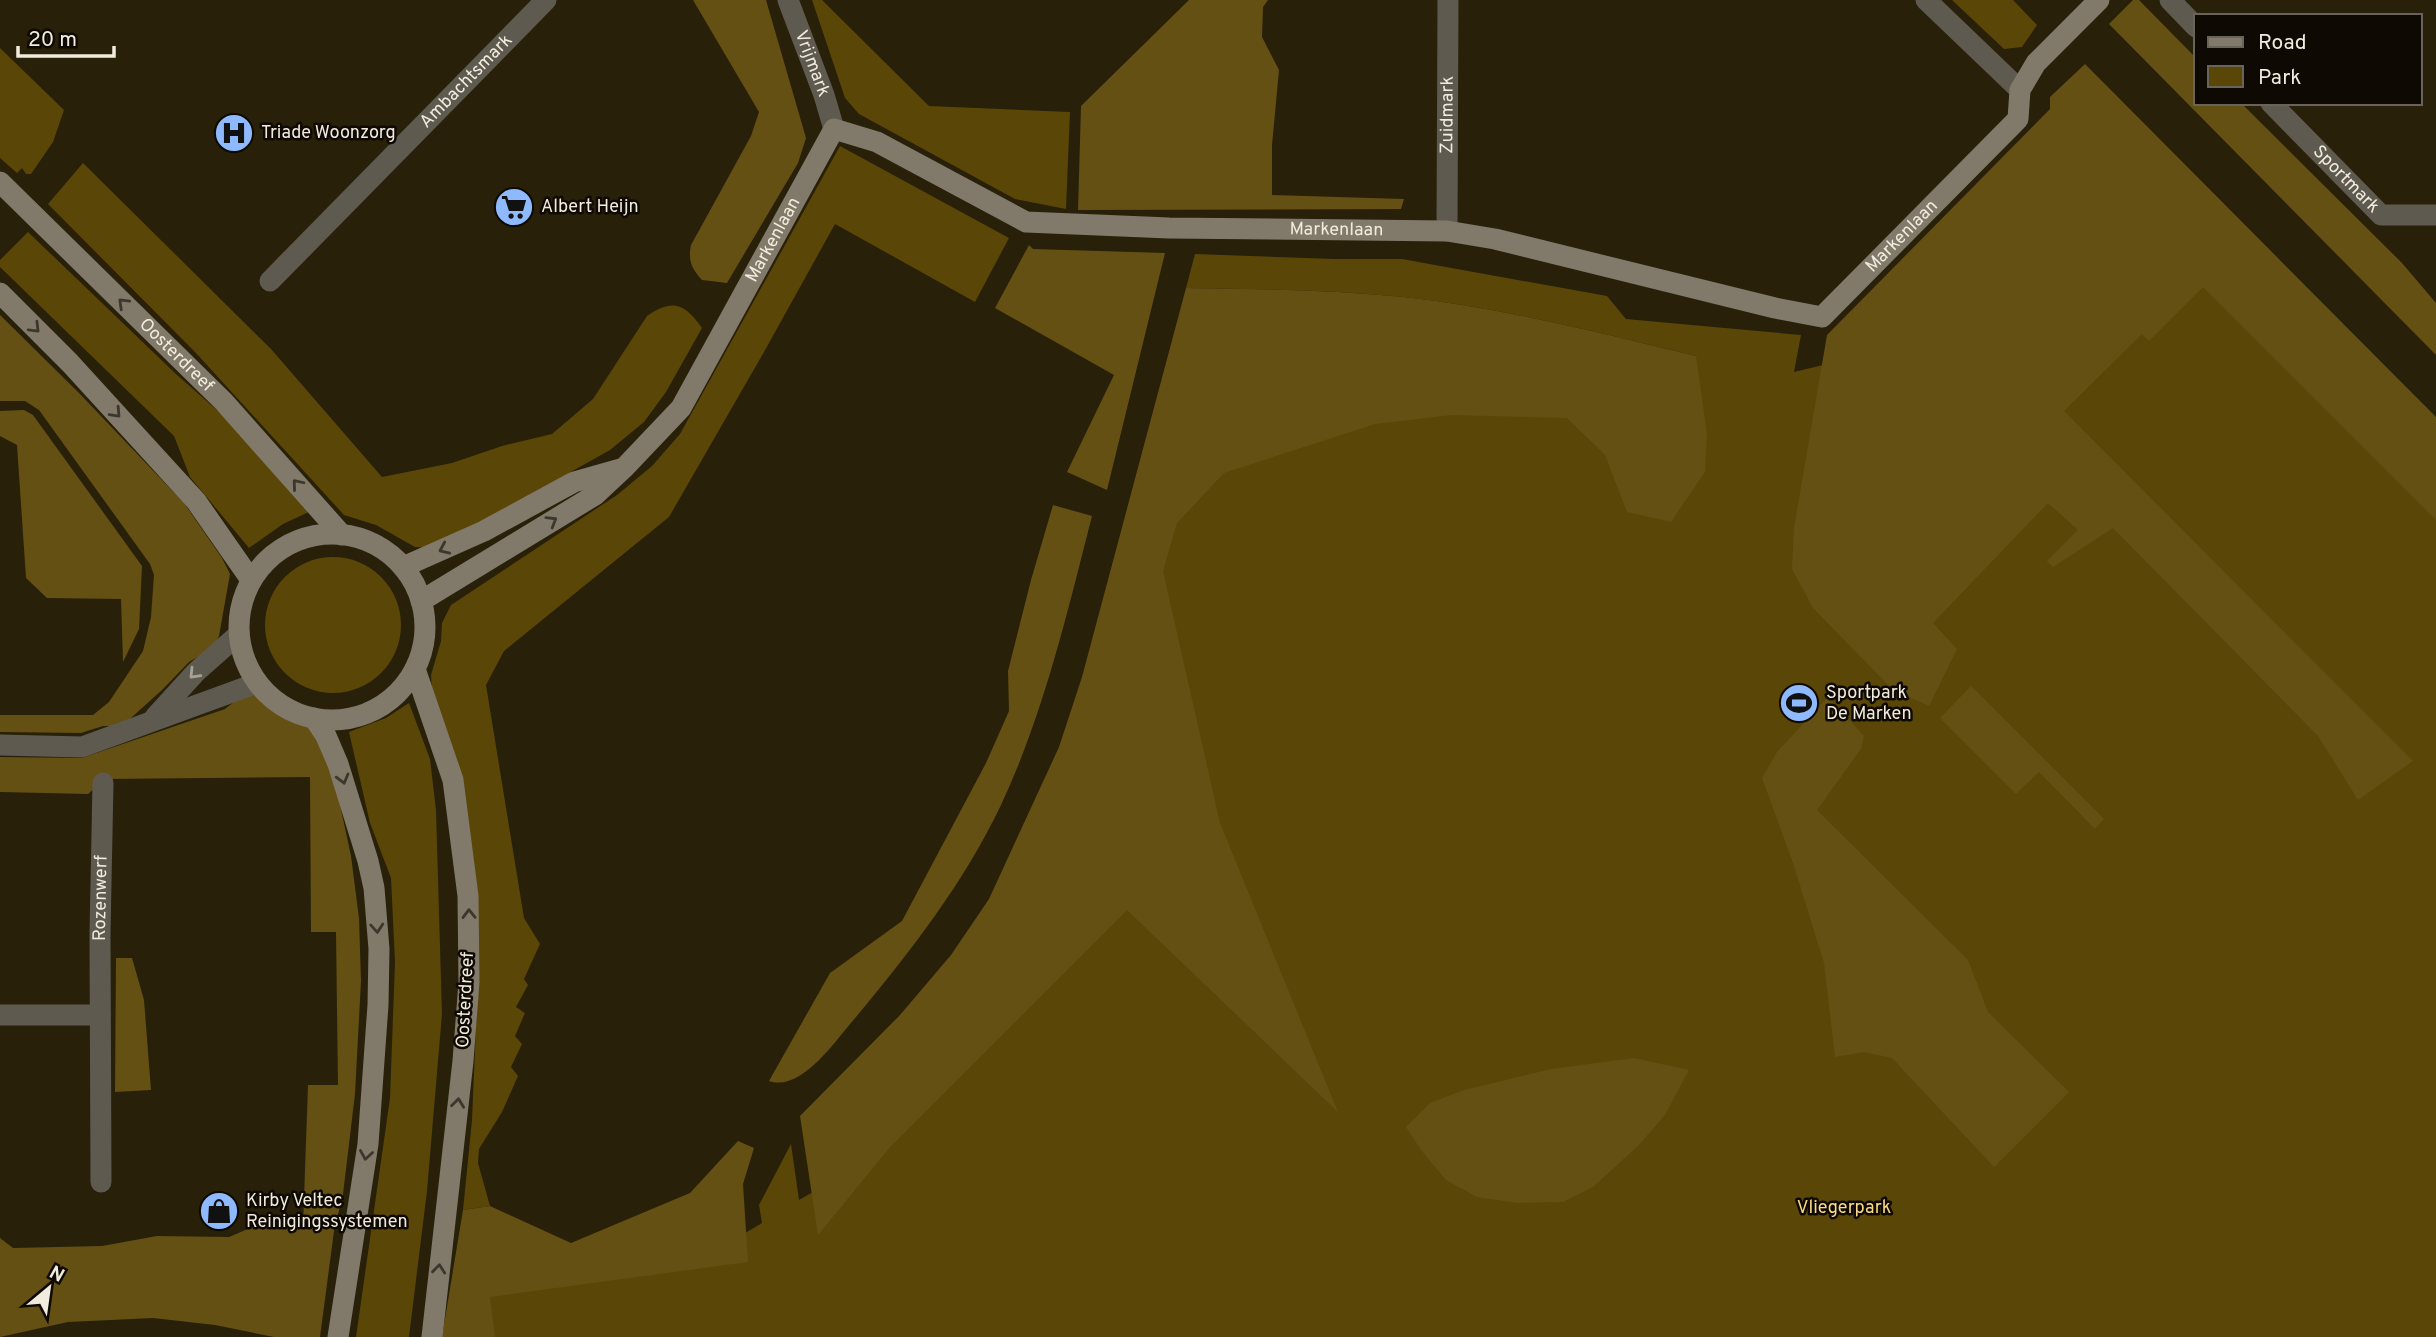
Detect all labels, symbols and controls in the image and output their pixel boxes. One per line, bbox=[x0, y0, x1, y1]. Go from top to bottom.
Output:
scale bar bbox=[18, 14, 114, 58]
legend bbox=[2194, 14, 2422, 105]
text: 20 m bbox=[28, 27, 77, 54]
street label: Vrijmark bbox=[789, 27, 835, 100]
street label: Ambachtsmark bbox=[415, 29, 518, 133]
text: Road bbox=[2258, 30, 2307, 57]
text: Park bbox=[2258, 65, 2301, 92]
street label: Zuidmark bbox=[1436, 76, 1459, 154]
hospital icon: Triade Woonzorg bbox=[213, 112, 255, 154]
place label: Triade Woonzorg bbox=[261, 122, 396, 145]
street label: Sportmark bbox=[2308, 141, 2384, 218]
supermarket icon: Albert Heijn bbox=[493, 186, 535, 228]
street label: Markenlaan bbox=[741, 193, 806, 286]
street label: Markenlaan bbox=[1861, 195, 1943, 278]
place label: Albert Heijn bbox=[541, 196, 639, 219]
street label: Markenlaan bbox=[1290, 218, 1383, 242]
one-way arrow bbox=[118, 299, 131, 312]
street label: Oosterdreef bbox=[134, 313, 219, 397]
one-way arrow bbox=[27, 320, 39, 332]
one-way arrow bbox=[108, 405, 120, 418]
one-way arrow bbox=[293, 479, 305, 492]
one-way arrow bbox=[545, 517, 558, 530]
one-way arrow bbox=[438, 541, 451, 555]
one-way arrow bbox=[190, 666, 203, 679]
sports icon: Sportpark De Marken bbox=[1778, 682, 1820, 724]
place label: Sportpark De Marken bbox=[1826, 682, 1912, 726]
one-way arrow bbox=[334, 773, 349, 785]
street label: Rozenwerf bbox=[88, 855, 113, 941]
one-way arrow bbox=[461, 908, 476, 919]
one-way arrow bbox=[369, 923, 384, 934]
street label: Oosterdreef bbox=[452, 951, 480, 1049]
one-way arrow bbox=[450, 1097, 465, 1109]
one-way arrow bbox=[359, 1149, 374, 1161]
shop icon: Kirby Veltec Reinigingssystemen bbox=[198, 1190, 240, 1232]
place label: Kirby Veltec Reinigingssystemen bbox=[246, 1190, 408, 1234]
park label: Vliegerpark bbox=[1797, 1197, 1891, 1220]
north arrow bbox=[14, 1253, 84, 1323]
text: N bbox=[44, 1261, 68, 1289]
one-way arrow bbox=[431, 1263, 446, 1274]

